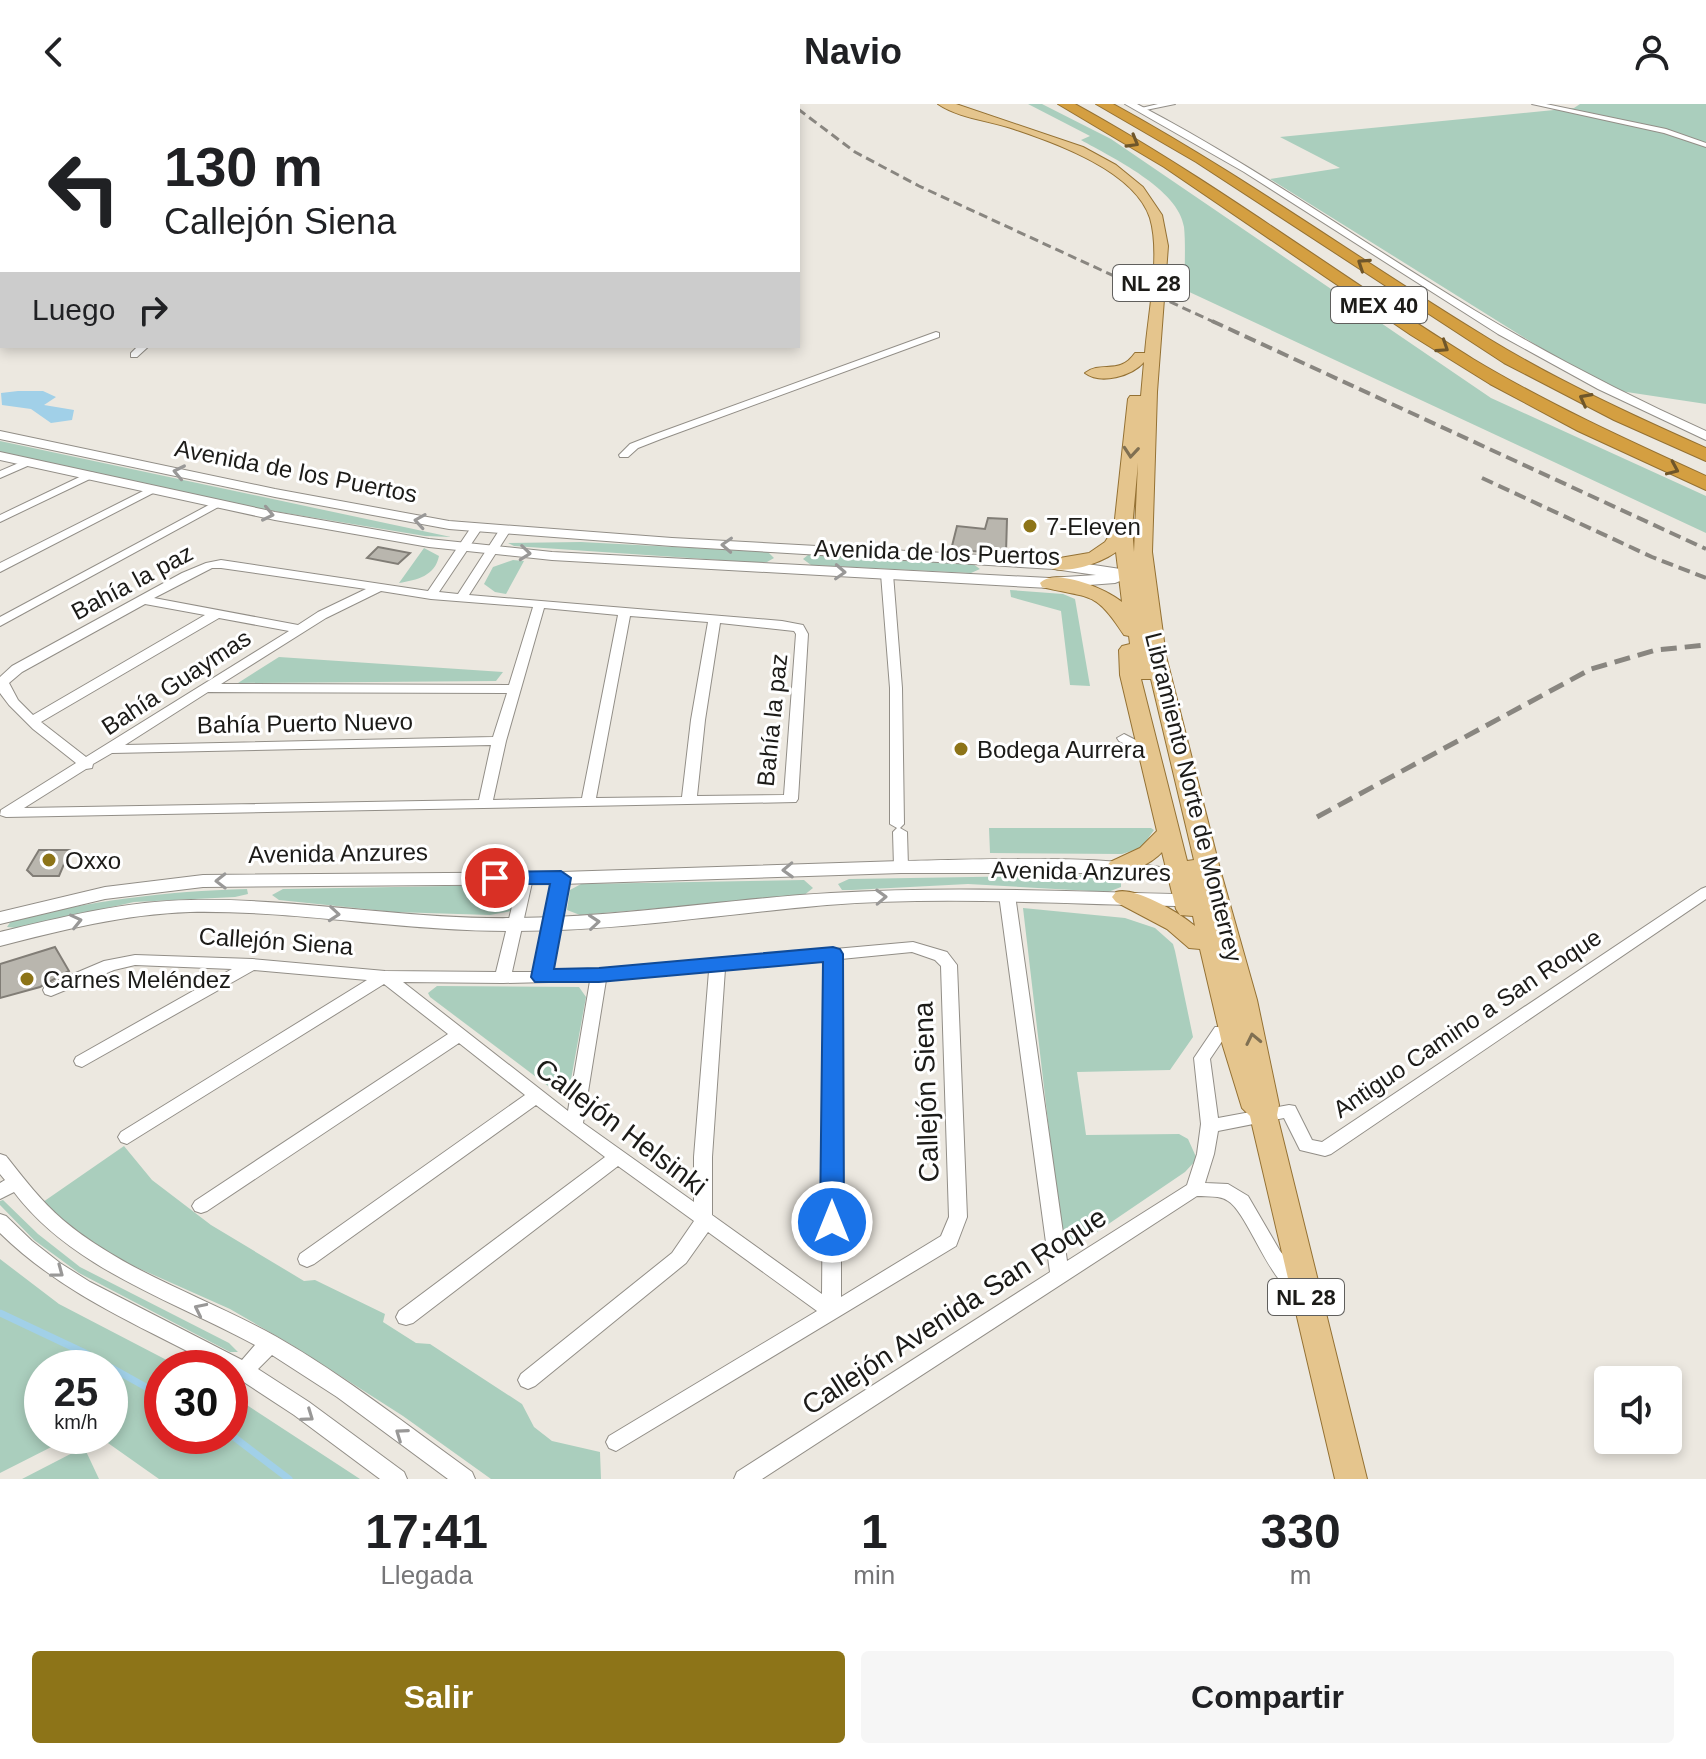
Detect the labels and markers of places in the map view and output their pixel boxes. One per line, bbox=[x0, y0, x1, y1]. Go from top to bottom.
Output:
place label: 7-Eleven bbox=[1046, 513, 1141, 540]
marker: 7-Eleven bbox=[1021, 517, 1039, 535]
place label: Bodega Aurrera bbox=[977, 736, 1146, 763]
marker: Bodega Aurrera bbox=[952, 740, 970, 758]
pin bbox=[461, 844, 529, 912]
place label: Oxxo bbox=[65, 847, 121, 874]
marker: Oxxo bbox=[40, 851, 58, 869]
place label: Carnes Meléndez bbox=[43, 966, 231, 993]
marker: Carnes Meléndez bbox=[18, 970, 36, 988]

